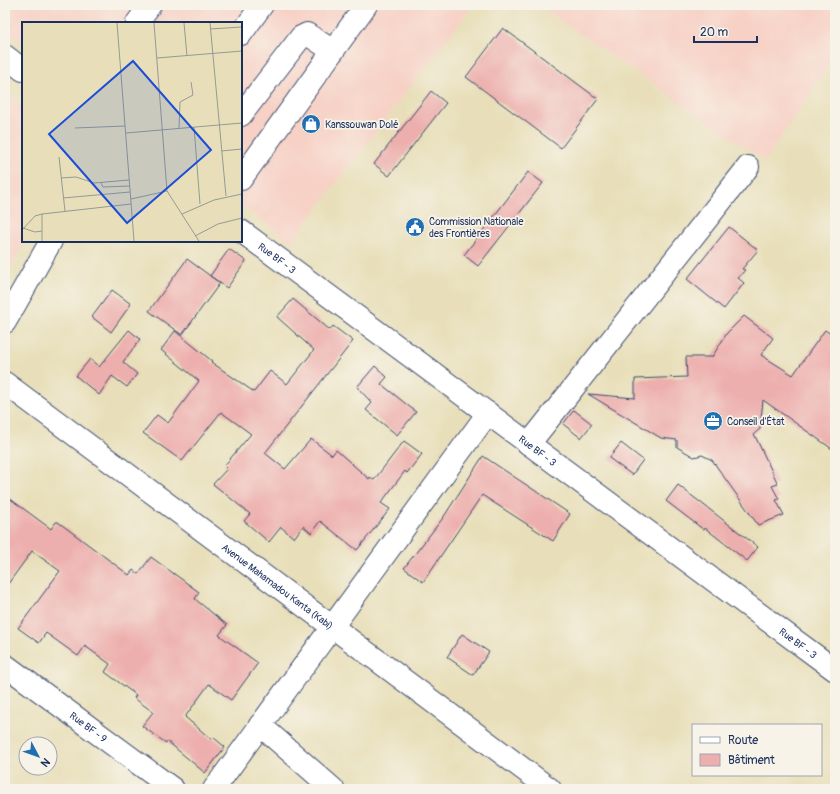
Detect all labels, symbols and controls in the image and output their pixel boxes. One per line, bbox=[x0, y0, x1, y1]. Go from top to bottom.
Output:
scale bar bbox=[694, 18, 757, 44]
inset map bbox=[22, 22, 242, 242]
text: 20 m bbox=[700, 25, 729, 40]
shop icon: Kanssouwan Dolé bbox=[300, 113, 322, 135]
place label: Kanssouwan Dolé bbox=[325, 119, 398, 131]
public building icon: Commission Nationale des Frontières bbox=[404, 216, 426, 238]
place label: Commission Nationale des Frontières bbox=[429, 216, 523, 240]
street label: Rue BF - 3 bbox=[255, 241, 298, 277]
office icon: Conseil d'État bbox=[702, 410, 724, 432]
place label: Conseil d'État bbox=[727, 415, 785, 428]
street label: Rue BF - 3 bbox=[516, 433, 559, 469]
street label: Avenue Mahamadou Kanta (Kabi) bbox=[219, 542, 335, 632]
street label: Rue BF - 3 bbox=[777, 626, 819, 662]
street label: Rue BF - 9 bbox=[67, 710, 109, 745]
legend bbox=[692, 724, 822, 776]
text: Route bbox=[728, 733, 758, 748]
north arrow bbox=[18, 736, 58, 776]
text: Bâtiment bbox=[728, 753, 775, 768]
text: N bbox=[37, 755, 53, 770]

